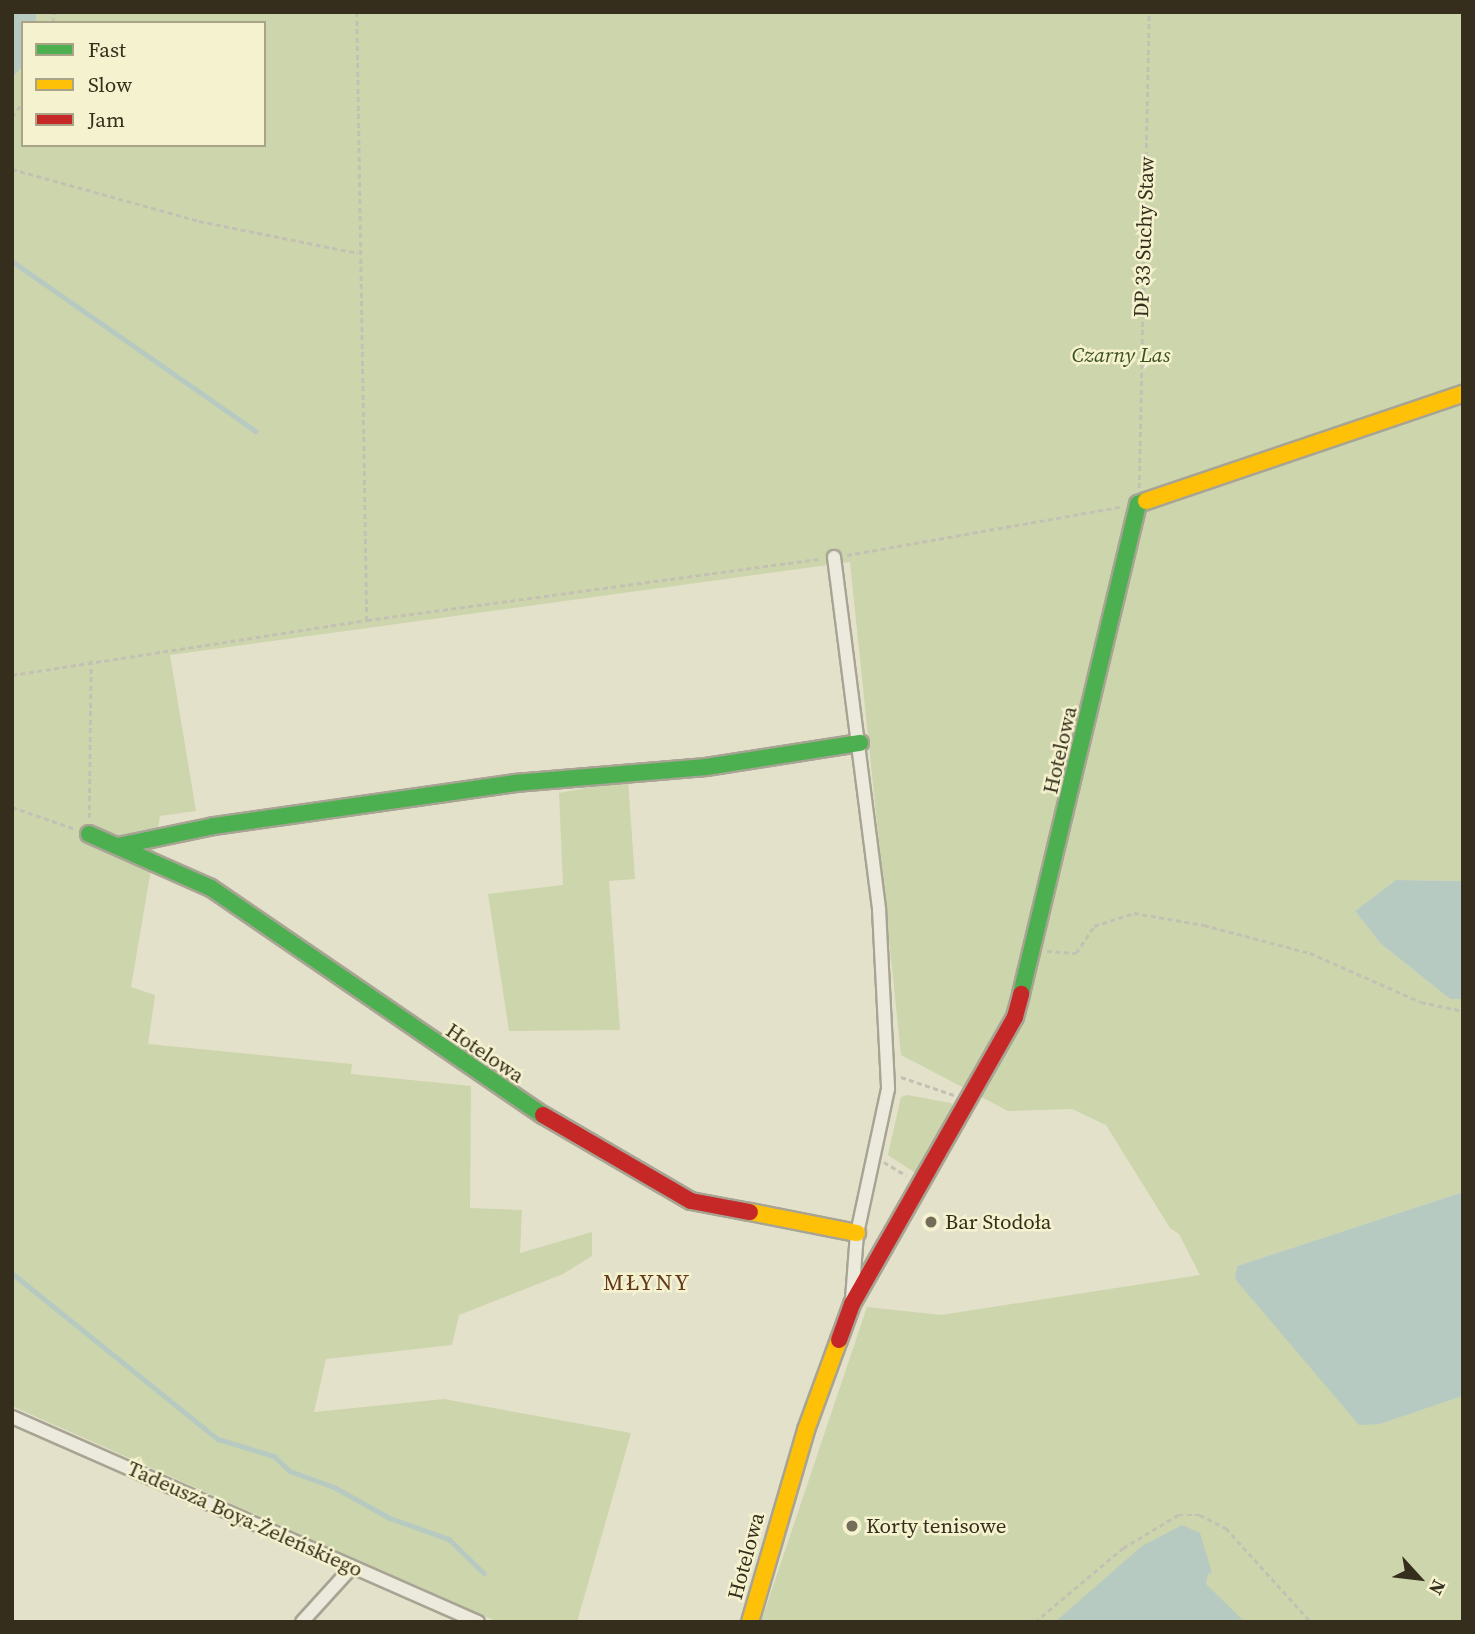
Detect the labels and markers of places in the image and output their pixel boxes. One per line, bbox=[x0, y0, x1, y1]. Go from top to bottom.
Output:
place label: Bar Stodoła bbox=[945, 1209, 1051, 1235]
marker: Bar Stodoła bbox=[923, 1214, 939, 1230]
place label: Korty tenisowe bbox=[866, 1513, 1006, 1539]
marker: Korty tenisowe bbox=[844, 1518, 860, 1534]

